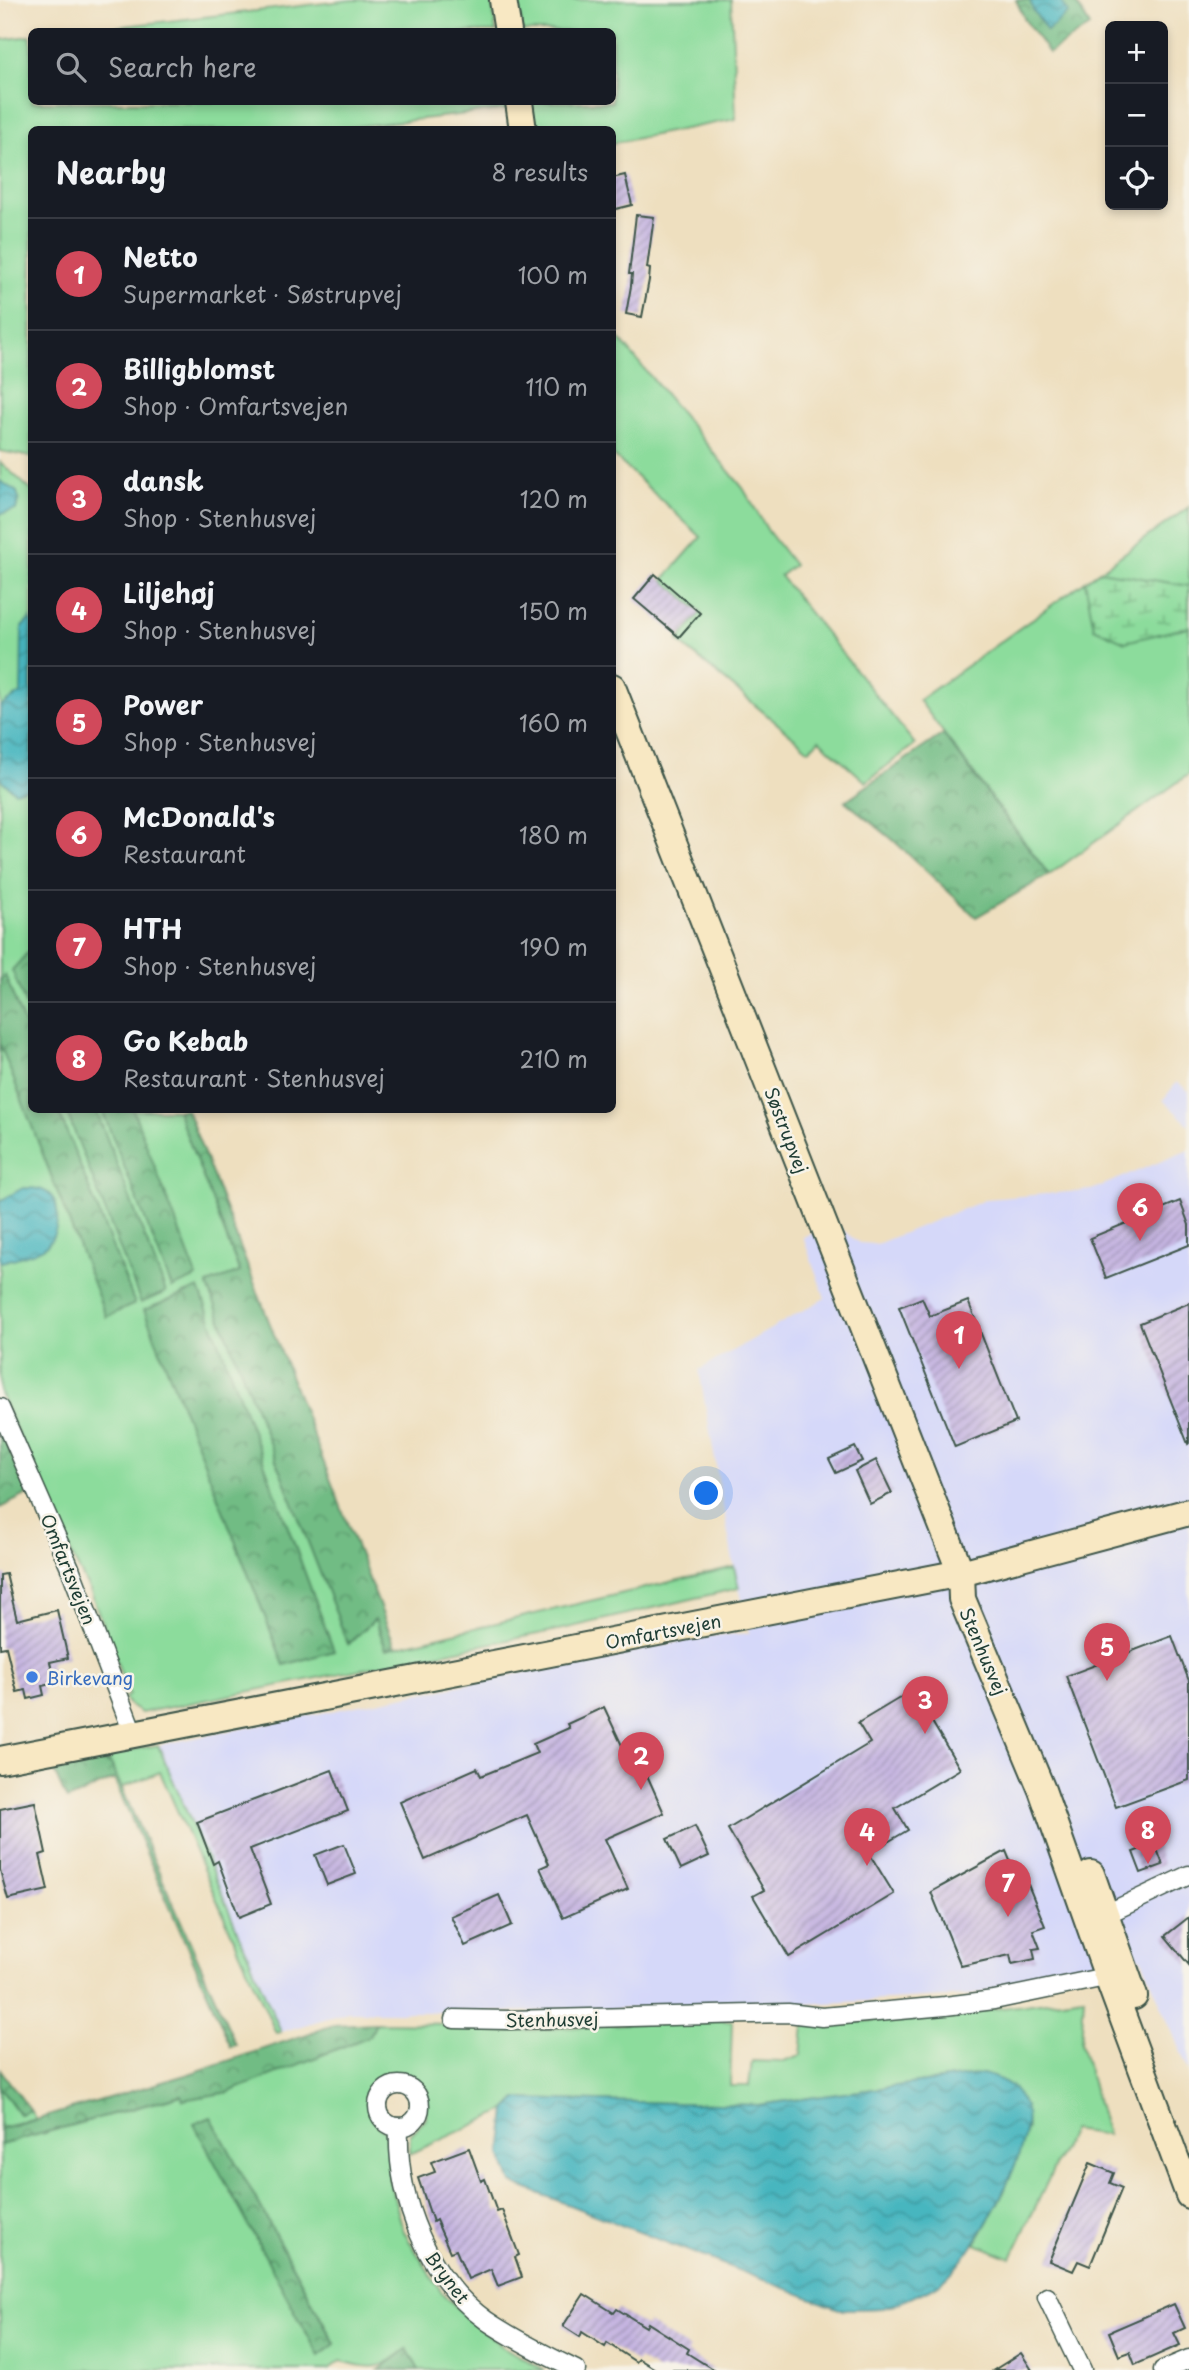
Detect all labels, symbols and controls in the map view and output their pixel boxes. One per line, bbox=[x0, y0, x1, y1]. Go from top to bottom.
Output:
map controls bbox=[1105, 21, 1168, 210]
button: + bbox=[1105, 21, 1168, 84]
search box bbox=[28, 28, 616, 105]
text: Search here bbox=[108, 47, 257, 86]
icon: search bbox=[52, 48, 90, 86]
button: − bbox=[1105, 84, 1168, 147]
button: locate bbox=[1105, 147, 1168, 210]
text: Nearby bbox=[56, 149, 166, 194]
text: 8 results bbox=[492, 154, 588, 189]
text: Netto bbox=[123, 237, 198, 276]
text: 1 bbox=[74, 257, 85, 292]
text: 100 m bbox=[518, 257, 588, 292]
text: Supermarket · Søstrupvej bbox=[123, 276, 402, 311]
text: Billigblomst bbox=[123, 349, 275, 388]
text: 2 bbox=[71, 369, 87, 404]
text: 110 m bbox=[526, 369, 588, 404]
text: Shop · Omfartsvejen bbox=[123, 388, 348, 423]
text: dansk bbox=[123, 461, 204, 500]
text: 3 bbox=[71, 481, 87, 516]
text: 120 m bbox=[520, 481, 588, 516]
text: Shop · Stenhusvej bbox=[123, 500, 316, 535]
text: Liljehøj bbox=[123, 573, 215, 612]
text: 4 bbox=[71, 593, 87, 628]
text: 150 m bbox=[519, 593, 588, 628]
text: Shop · Stenhusvej bbox=[123, 612, 316, 647]
text: Power bbox=[123, 685, 203, 724]
text: 5 bbox=[72, 705, 86, 740]
text: 160 m bbox=[519, 705, 588, 740]
text: Shop · Stenhusvej bbox=[123, 724, 316, 759]
text: McDonald's bbox=[123, 797, 275, 836]
text: 6 bbox=[71, 817, 87, 852]
text: 180 m bbox=[519, 817, 588, 852]
text: Restaurant bbox=[123, 836, 246, 871]
text: HTH bbox=[123, 909, 182, 948]
text: 7 bbox=[72, 929, 86, 964]
text: 190 m bbox=[520, 929, 588, 964]
text: Shop · Stenhusvej bbox=[123, 948, 316, 983]
text: Go Kebab bbox=[123, 1021, 248, 1060]
text: 8 bbox=[72, 1041, 86, 1076]
text: 210 m bbox=[520, 1041, 588, 1076]
text: Restaurant · Stenhusvej bbox=[123, 1060, 385, 1095]
street label: Søstrupvej bbox=[758, 1083, 816, 1177]
pin: 6 bbox=[1117, 1183, 1163, 1241]
pin: 1 bbox=[936, 1311, 982, 1369]
your location bbox=[689, 1476, 723, 1510]
street label: Omfartsvejen bbox=[34, 1509, 104, 1629]
street label: Stenhusvej bbox=[953, 1603, 1015, 1699]
street label: Omfartsvejen bbox=[603, 1607, 723, 1655]
pin: 5 bbox=[1084, 1623, 1130, 1681]
place label: Birkevang bbox=[46, 1664, 133, 1691]
marker: Birkevang bbox=[24, 1669, 40, 1685]
pin: 3 bbox=[902, 1676, 948, 1734]
pin: 2 bbox=[618, 1732, 664, 1790]
pin: 8 bbox=[1125, 1806, 1171, 1864]
pin: 4 bbox=[844, 1808, 890, 1866]
pin: 7 bbox=[985, 1859, 1031, 1917]
street label: Stenhusvej bbox=[505, 2005, 599, 2033]
street label: Brynet bbox=[419, 2245, 477, 2309]

